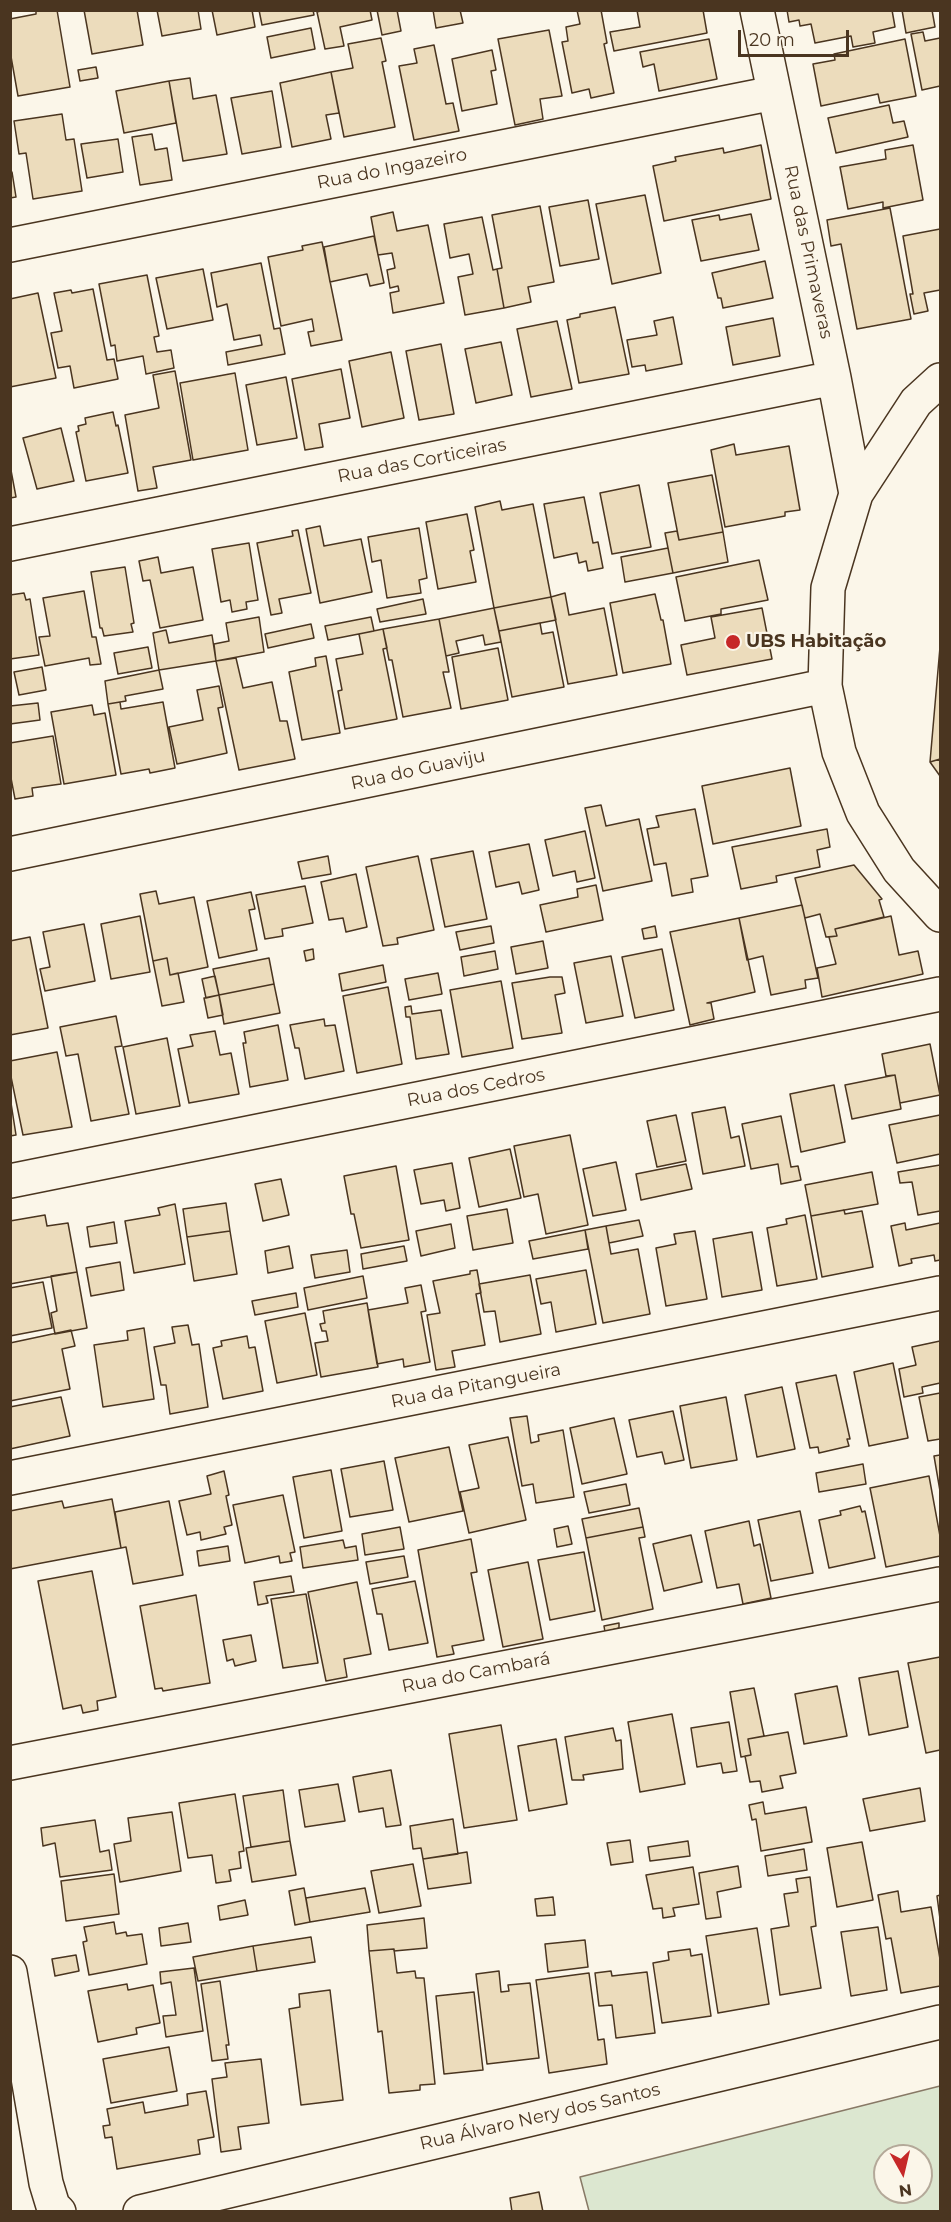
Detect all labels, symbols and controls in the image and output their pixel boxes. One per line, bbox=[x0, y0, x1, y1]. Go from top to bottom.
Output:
scale bar bbox=[741, 18, 852, 56]
text: 20 m bbox=[749, 29, 795, 51]
street label: Rua do Ingazeiro bbox=[315, 144, 469, 194]
street label: Rua das Primaveras bbox=[779, 163, 837, 341]
street label: Rua das Corticeiras bbox=[336, 434, 508, 488]
place label: UBS Habitação bbox=[746, 631, 886, 653]
marker: UBS Habitação bbox=[724, 633, 742, 651]
street label: Rua do Guaviju bbox=[349, 745, 487, 795]
street label: Rua dos Cedros bbox=[405, 1064, 547, 1112]
street label: Rua da Pitangueira bbox=[389, 1359, 563, 1413]
street label: Rua do Cambará bbox=[400, 1648, 552, 1698]
street label: Rua Álvaro Nery dos Santos bbox=[418, 2079, 662, 2155]
north arrow bbox=[873, 2144, 933, 2204]
text: N bbox=[898, 2180, 913, 2201]

